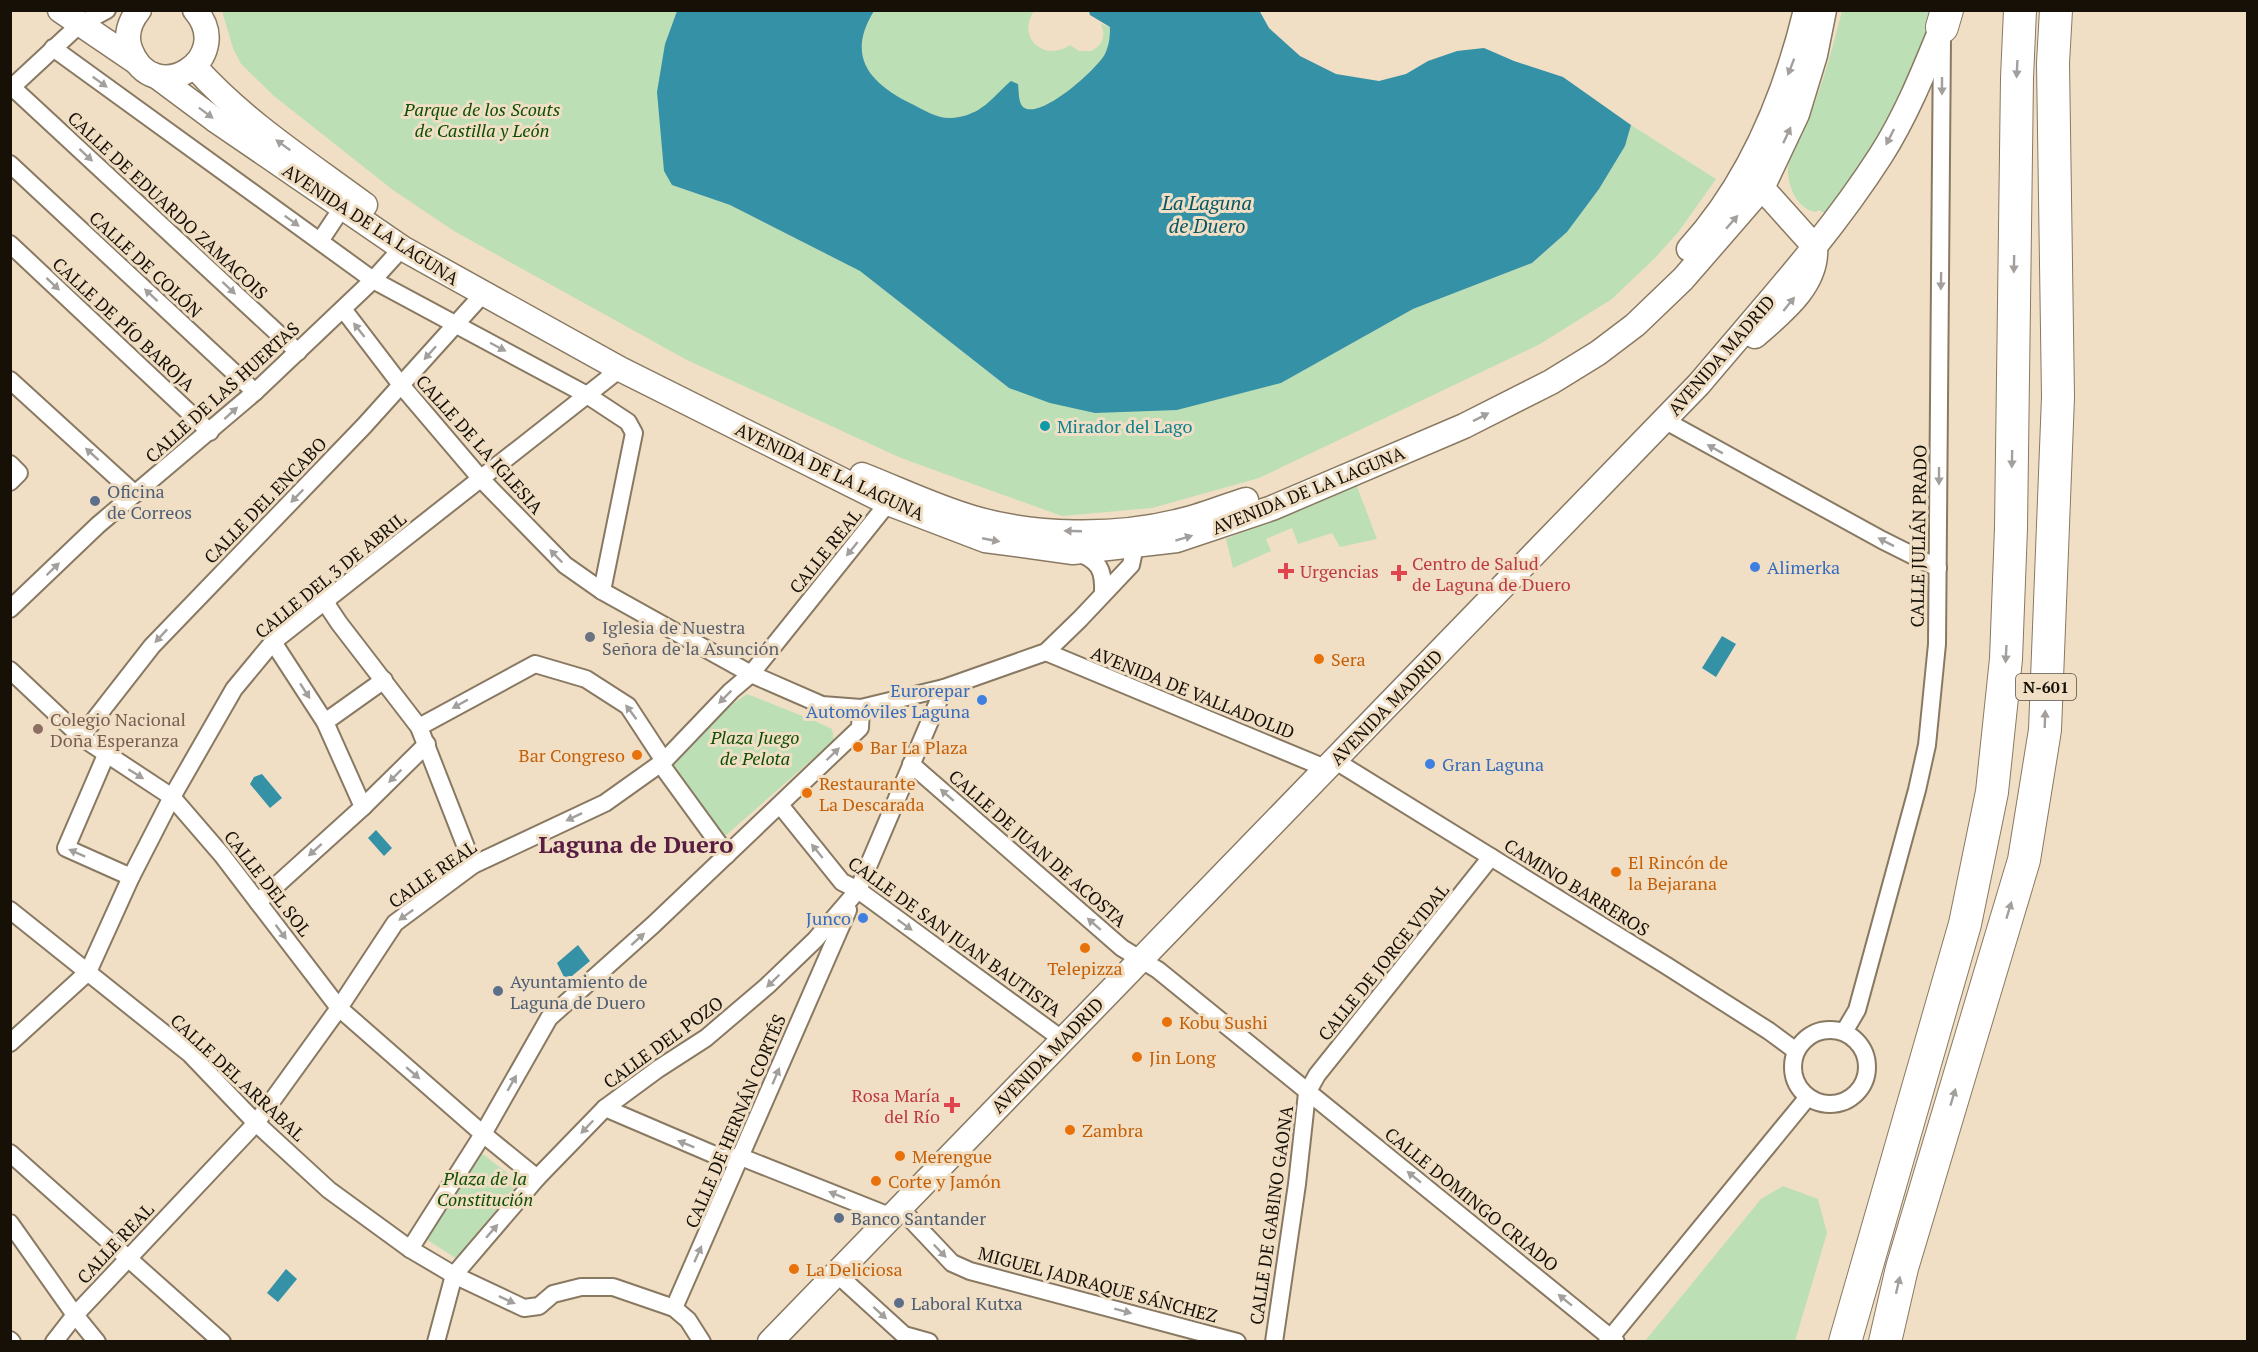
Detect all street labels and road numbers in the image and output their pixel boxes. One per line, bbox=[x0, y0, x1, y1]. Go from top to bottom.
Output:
street label: CALLE DE EDUARDO ZAMACOIS bbox=[63, 106, 273, 304]
street label: AVENIDA DE LA LAGUNA bbox=[278, 158, 464, 290]
street label: CALLE DE COLÓN bbox=[84, 205, 208, 323]
street label: CALLE DE PÍO BAROJA bbox=[48, 252, 201, 397]
street label: AVENIDA MADRID bbox=[1662, 290, 1780, 420]
street label: CALLE DE LAS HUERTAS bbox=[140, 316, 304, 468]
street label: CALLE DE LA IGLESIA bbox=[411, 369, 549, 519]
street label: AVENIDA DE LA LAGUNA bbox=[732, 417, 929, 526]
street label: CALLE DEL ENCABO bbox=[198, 432, 332, 568]
street label: AVENIDA DE LA LAGUNA bbox=[1208, 440, 1409, 540]
street label: CALLE JULIÁN PRADO bbox=[1904, 444, 1932, 628]
street label: CALLE REAL bbox=[784, 504, 867, 598]
street label: CALLE DEL 3 DE ABRIL bbox=[249, 507, 411, 643]
street label: AVENIDA DE VALLADOLID bbox=[1088, 640, 1298, 744]
street label: AVENIDA MADRID bbox=[1325, 644, 1447, 770]
road number: N-601 bbox=[2016, 674, 2076, 700]
street label: CALLE DE JUAN DE ACOSTA bbox=[944, 764, 1133, 932]
street label: CALLE DEL SOL bbox=[219, 825, 317, 941]
street label: CAMINO BARREROS bbox=[1500, 833, 1654, 941]
street label: CALLE REAL bbox=[383, 835, 481, 913]
street label: CALLE DE SAN JUAN BAUTISTA bbox=[844, 851, 1067, 1022]
street label: CALLE DE JORGE VIDAL bbox=[1312, 878, 1454, 1045]
street label: CALLE DEL POZO bbox=[598, 990, 728, 1094]
street label: AVENIDA MADRID bbox=[986, 992, 1108, 1118]
street label: CALLE DEL ARRABAL bbox=[165, 1008, 311, 1146]
street label: CALLE DE HERNÁN CORTÉS bbox=[679, 1010, 791, 1232]
street label: CALLE DE GABINO GAONA bbox=[1244, 1103, 1298, 1326]
street label: CALLE DOMINGO CRIADO bbox=[1380, 1121, 1564, 1277]
street label: CALLE REAL bbox=[71, 1197, 159, 1289]
street label: MIGUEL JADRAQUE SÁNCHEZ bbox=[976, 1240, 1220, 1328]

